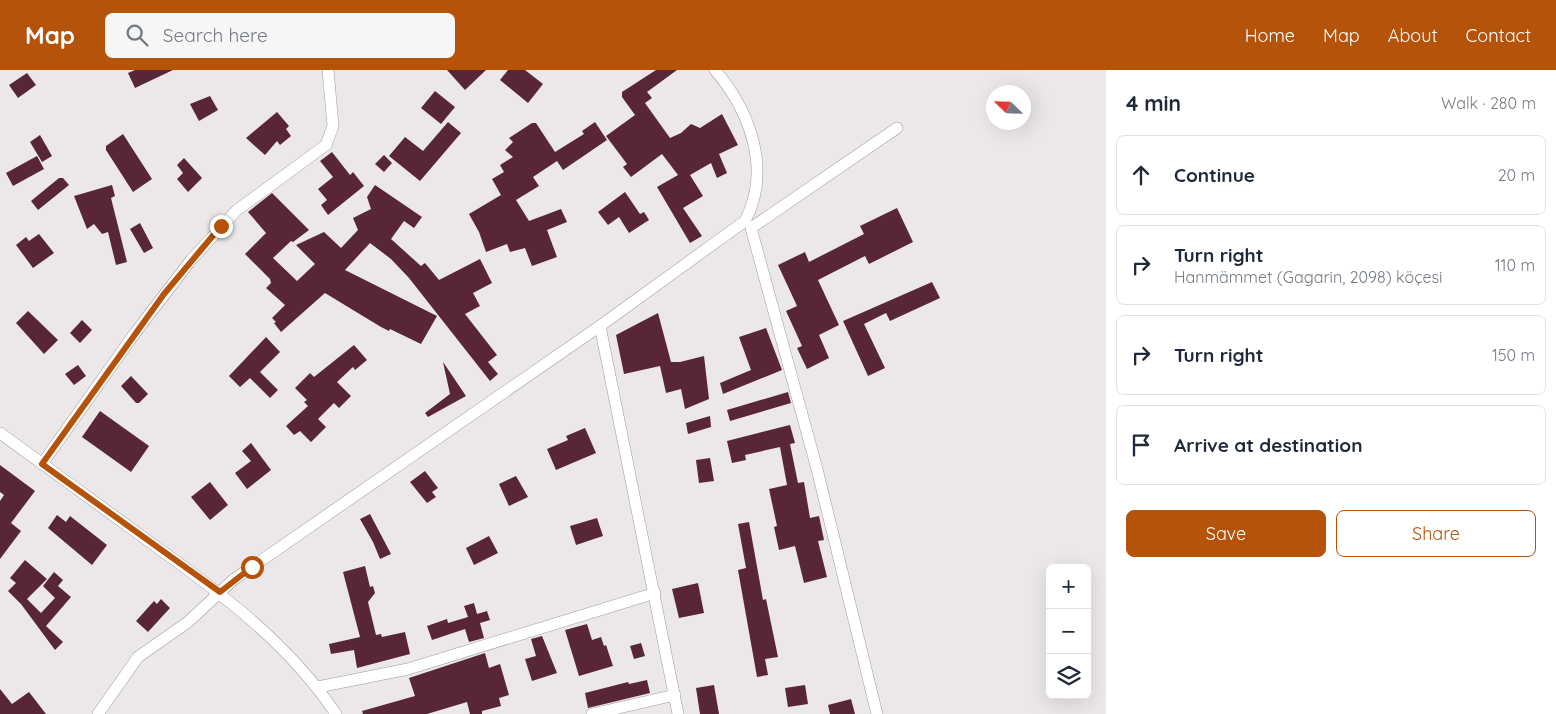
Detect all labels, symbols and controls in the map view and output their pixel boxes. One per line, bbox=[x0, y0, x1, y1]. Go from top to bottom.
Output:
search box bbox=[105, 13, 455, 58]
text: Map bbox=[25, 20, 75, 50]
icon: search bbox=[123, 21, 151, 49]
text: Search here bbox=[163, 23, 268, 47]
text: Home bbox=[1245, 24, 1295, 47]
text: Map bbox=[1323, 24, 1360, 47]
text: About bbox=[1388, 24, 1438, 47]
text: Contact bbox=[1466, 24, 1531, 47]
north arrow bbox=[986, 85, 1031, 130]
text: 4 min bbox=[1126, 90, 1181, 116]
text: Walk · 280 m bbox=[1441, 93, 1536, 113]
icon: ahead bbox=[1127, 161, 1155, 189]
text: Continue bbox=[1174, 163, 1255, 187]
text: 20 m bbox=[1498, 165, 1535, 185]
route end bbox=[210, 215, 233, 238]
text: Turn right bbox=[1174, 243, 1263, 267]
icon: right bbox=[1127, 251, 1155, 279]
text: 110 m bbox=[1495, 255, 1535, 275]
text: Hanmämmet (Gagarin, 2098) köçesi bbox=[1174, 267, 1442, 287]
icon: right bbox=[1127, 341, 1155, 369]
text: Turn right bbox=[1174, 343, 1263, 367]
text: 150 m bbox=[1492, 345, 1535, 365]
icon: arrive bbox=[1127, 431, 1155, 459]
text: Arrive at destination bbox=[1174, 433, 1363, 457]
button: Save bbox=[1126, 510, 1326, 557]
button: Share bbox=[1336, 510, 1536, 557]
route start bbox=[241, 556, 264, 579]
map controls bbox=[1046, 564, 1091, 699]
button: + bbox=[1046, 564, 1091, 609]
button: − bbox=[1046, 609, 1091, 654]
button: layers bbox=[1046, 654, 1091, 699]

